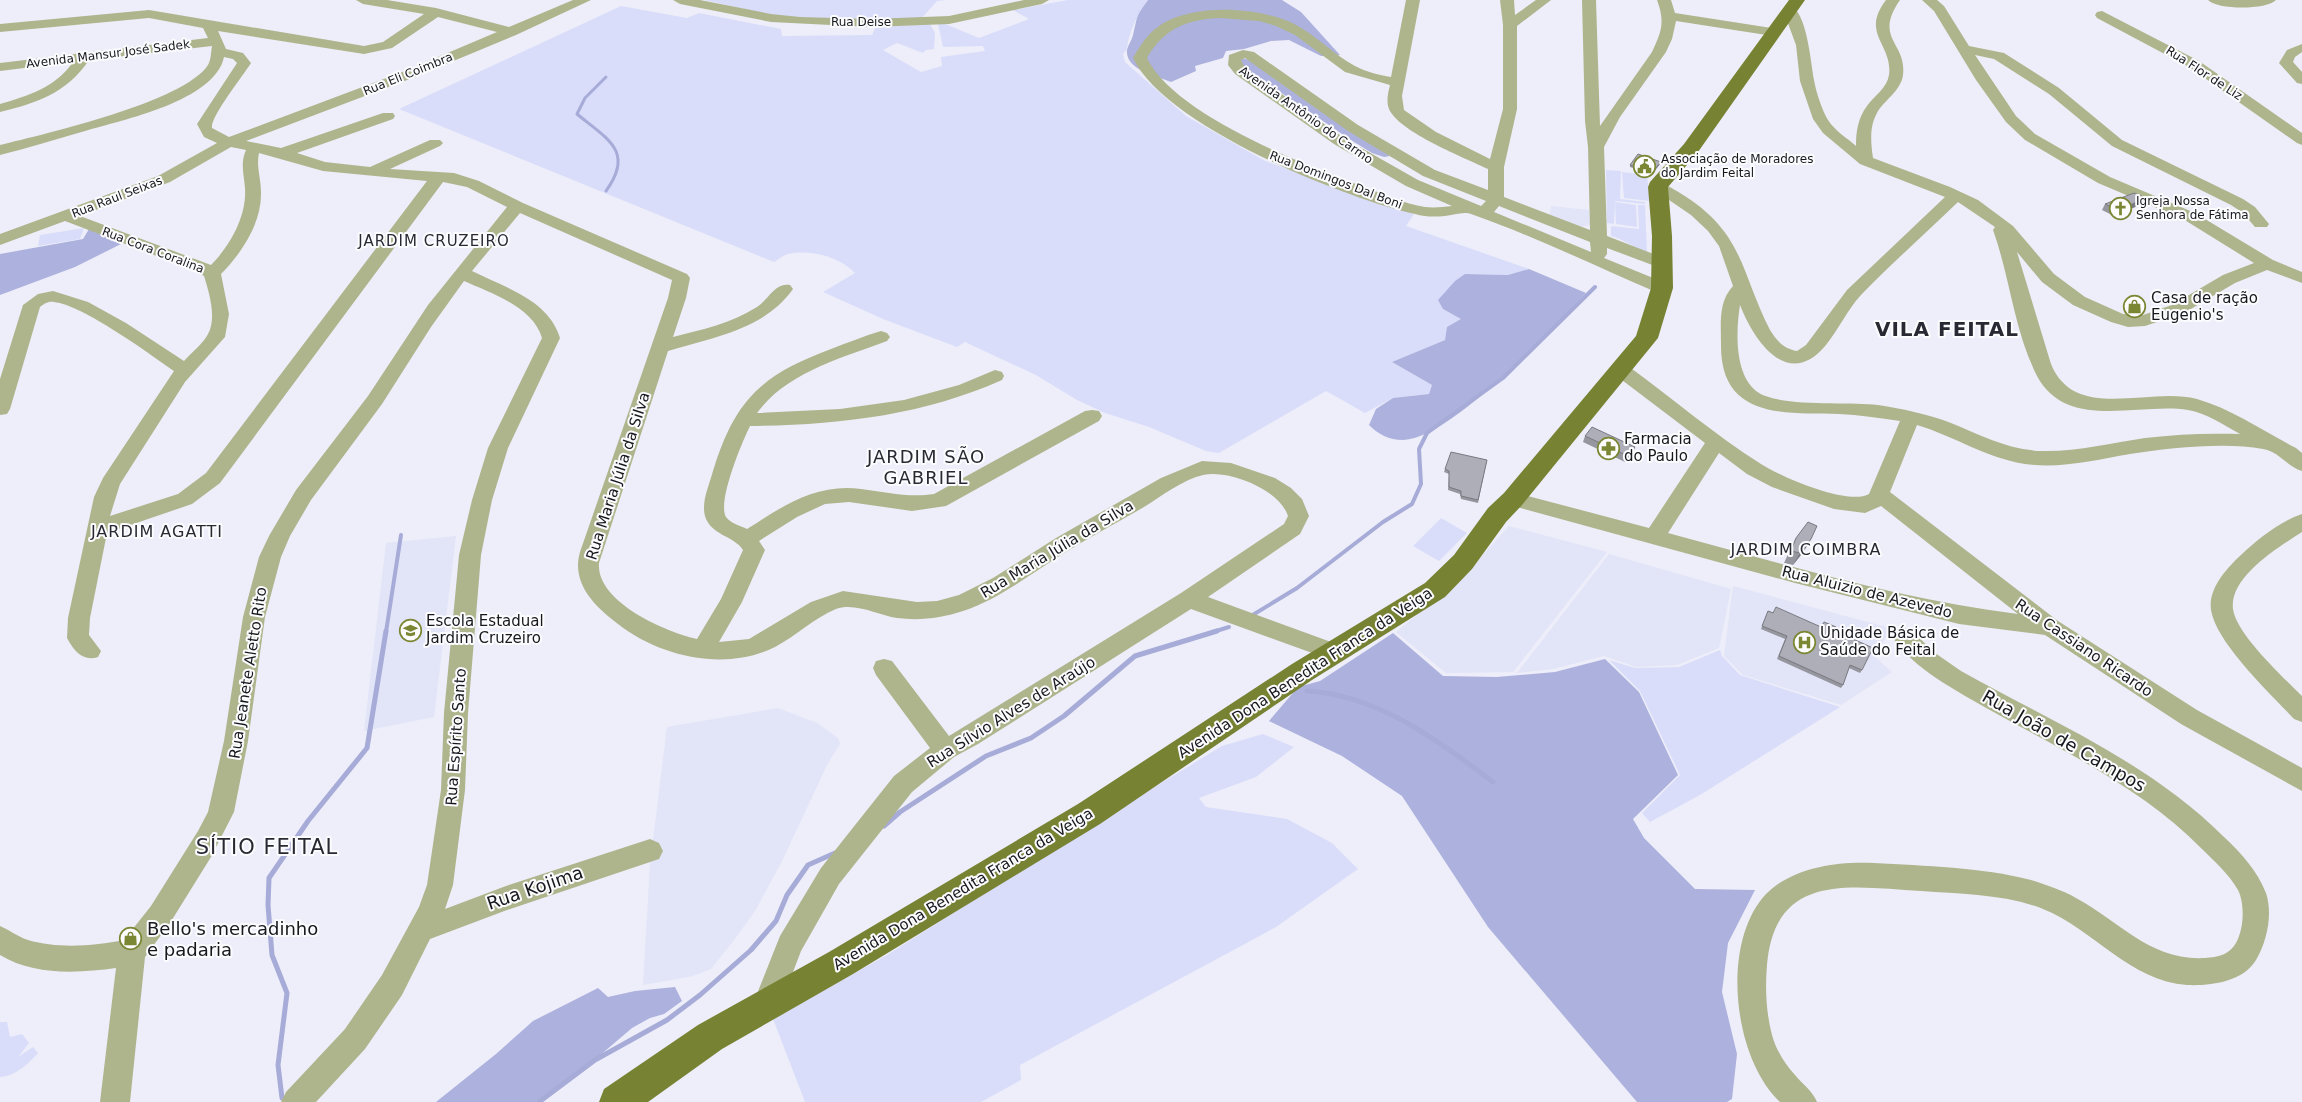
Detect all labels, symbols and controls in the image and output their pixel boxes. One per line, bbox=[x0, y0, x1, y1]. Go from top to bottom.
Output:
street label: Rua Deise bbox=[831, 15, 891, 29]
street label: Avenida Mansur José Sadek bbox=[25, 37, 191, 71]
street label: Rua Flor de Liz bbox=[2163, 43, 2245, 103]
street label: Rua Eli Coimbra bbox=[361, 50, 455, 98]
street label: Avenida Antônio do Carmo bbox=[1236, 63, 1376, 167]
street label: Rua Domingos Dal Boni bbox=[1268, 148, 1404, 212]
place label: Associação de Moradores do Jardim Feital bbox=[1661, 152, 1814, 180]
public building icon: Associação de Moradores do Jardim Feital bbox=[1633, 154, 1657, 178]
street label: Rua Raul Seixas bbox=[70, 173, 164, 221]
place label: Igreja Nossa Senhora de Fátima bbox=[2136, 194, 2249, 222]
church icon: Igreja Nossa Senhora de Fátima bbox=[2108, 196, 2132, 220]
street label: Rua Cora Coralina bbox=[100, 224, 206, 276]
district label: JARDIM CRUZEIRO bbox=[357, 232, 510, 250]
place label: Casa de ração Eugenio's bbox=[2151, 289, 2258, 324]
shop icon: Casa de ração Eugenio's bbox=[2123, 295, 2147, 319]
district label: VILA FEITAL bbox=[1875, 317, 2019, 341]
street label: Rua Maria Júlia da Silva bbox=[582, 390, 654, 562]
place label: Farmacia do Paulo bbox=[1624, 430, 1692, 465]
pharmacy icon: Farmacia do Paulo bbox=[1596, 436, 1620, 460]
district label: JARDIM SÃO GABRIEL bbox=[866, 446, 985, 488]
street label: Rua Maria Júlia da Silva bbox=[977, 496, 1137, 602]
district label: JARDIM AGATTI bbox=[90, 522, 223, 541]
district label: JARDIM COIMBRA bbox=[1729, 540, 1882, 559]
street label: Rua Aluizio de Azevedo bbox=[1780, 562, 1954, 622]
street label: Avenida Dona Benedita Franca da Veiga bbox=[1174, 584, 1436, 762]
street label: Rua Jeanete Aletto Rito bbox=[226, 586, 270, 760]
street label: Rua Cassiano Ricardo bbox=[2012, 595, 2156, 701]
place label: Escola Estadual Jardim Cruzeiro bbox=[425, 612, 544, 647]
school or university icon: Escola Estadual Jardim Cruzeiro bbox=[398, 618, 422, 642]
place label: Unidade Básica de Saúde do Feital bbox=[1820, 624, 1959, 659]
hospital icon: Unidade Básica de Saúde do Feital bbox=[1792, 630, 1816, 654]
street label: Rua Sílvio Alves de Araújo bbox=[923, 653, 1099, 771]
street label: Rua Espírito Santo bbox=[442, 668, 470, 806]
street label: Rua João de Campos bbox=[1979, 685, 2150, 796]
street label: Avenida Dona Benedita Franca da Veiga bbox=[830, 804, 1096, 974]
district label: SÍTIO FEITAL bbox=[196, 834, 338, 859]
street label: Rua Kojima bbox=[484, 861, 586, 914]
place label: Bello's mercadinho e padaria bbox=[147, 918, 318, 960]
shop icon: Bello's mercadinho e padaria bbox=[119, 927, 143, 951]

